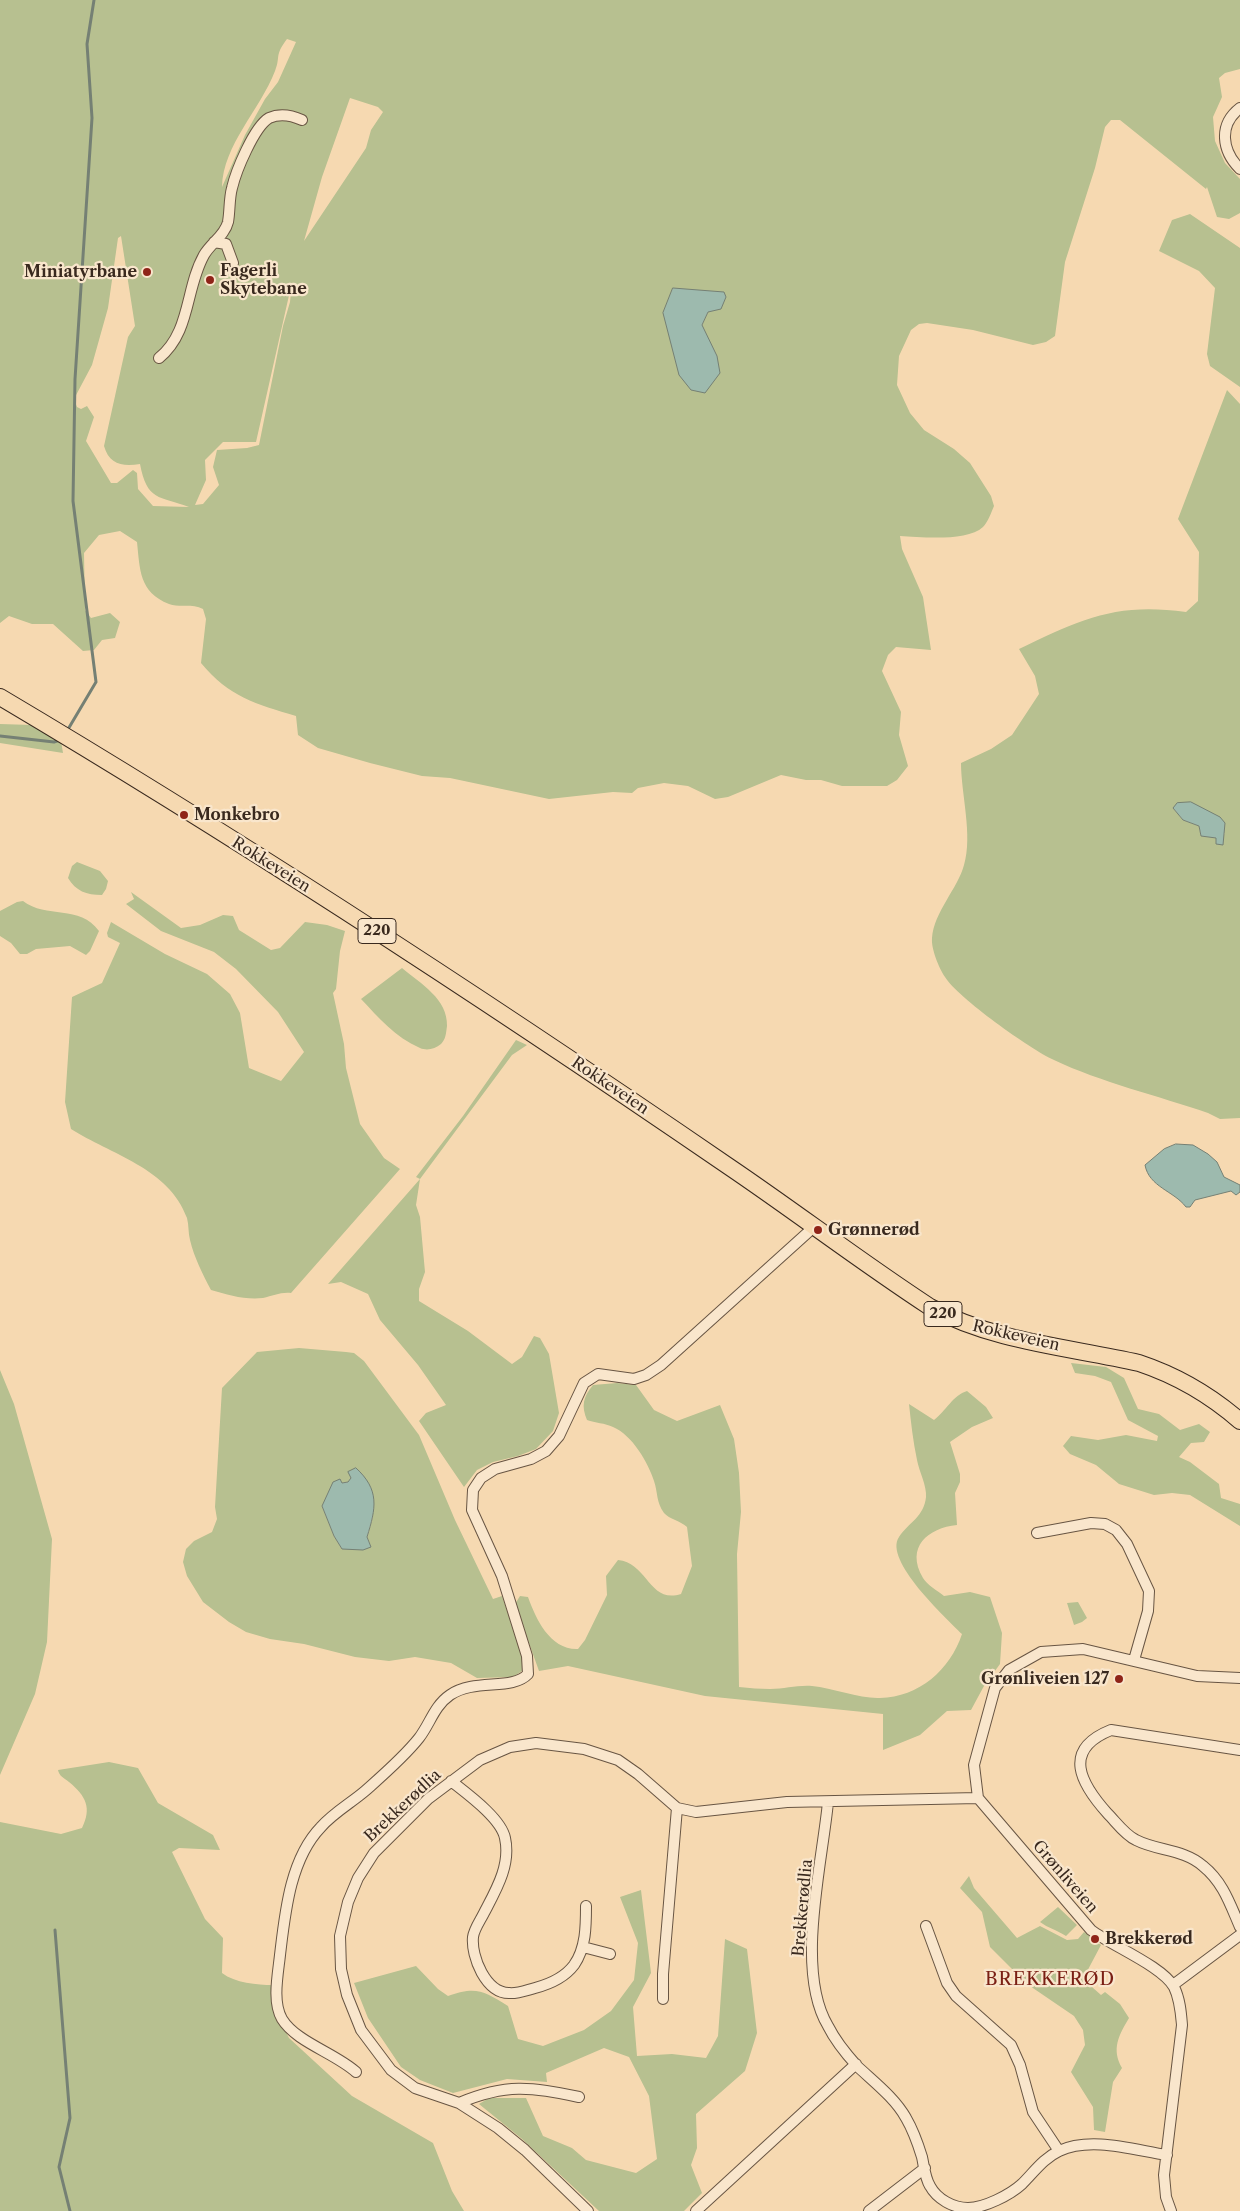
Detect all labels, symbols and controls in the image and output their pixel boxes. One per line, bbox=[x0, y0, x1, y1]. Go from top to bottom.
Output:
place label: Fagerli Skytebane bbox=[220, 261, 307, 299]
place label: Miniatyrbane bbox=[24, 262, 137, 282]
marker: Miniatyrbane bbox=[141, 266, 153, 278]
marker: Fagerli Skytebane bbox=[204, 274, 216, 286]
place label: Monkebro bbox=[194, 805, 280, 825]
marker: Monkebro bbox=[178, 809, 190, 821]
street label: Rokkeveien bbox=[228, 833, 314, 897]
road number: 220 bbox=[358, 918, 396, 944]
street label: Rokkeveien bbox=[568, 1053, 652, 1119]
place label: Grønnerød bbox=[828, 1220, 920, 1240]
marker: Grønnerød bbox=[812, 1224, 824, 1236]
road number: 220 bbox=[924, 1302, 962, 1326]
street label: Rokkeveien bbox=[971, 1317, 1061, 1355]
place label: Grønliveien 127 bbox=[981, 1669, 1109, 1689]
marker: Grønliveien 127 bbox=[1113, 1673, 1125, 1685]
street label: Brekkerødlia bbox=[361, 1766, 445, 1846]
street label: Grønliveien bbox=[1028, 1837, 1102, 1917]
street label: Brekkerødlia bbox=[789, 1858, 817, 1958]
place label: Brekkerød bbox=[1105, 1929, 1193, 1949]
marker: Brekkerød bbox=[1089, 1933, 1101, 1945]
district label: BREKKERØD bbox=[984, 1969, 1116, 1991]

